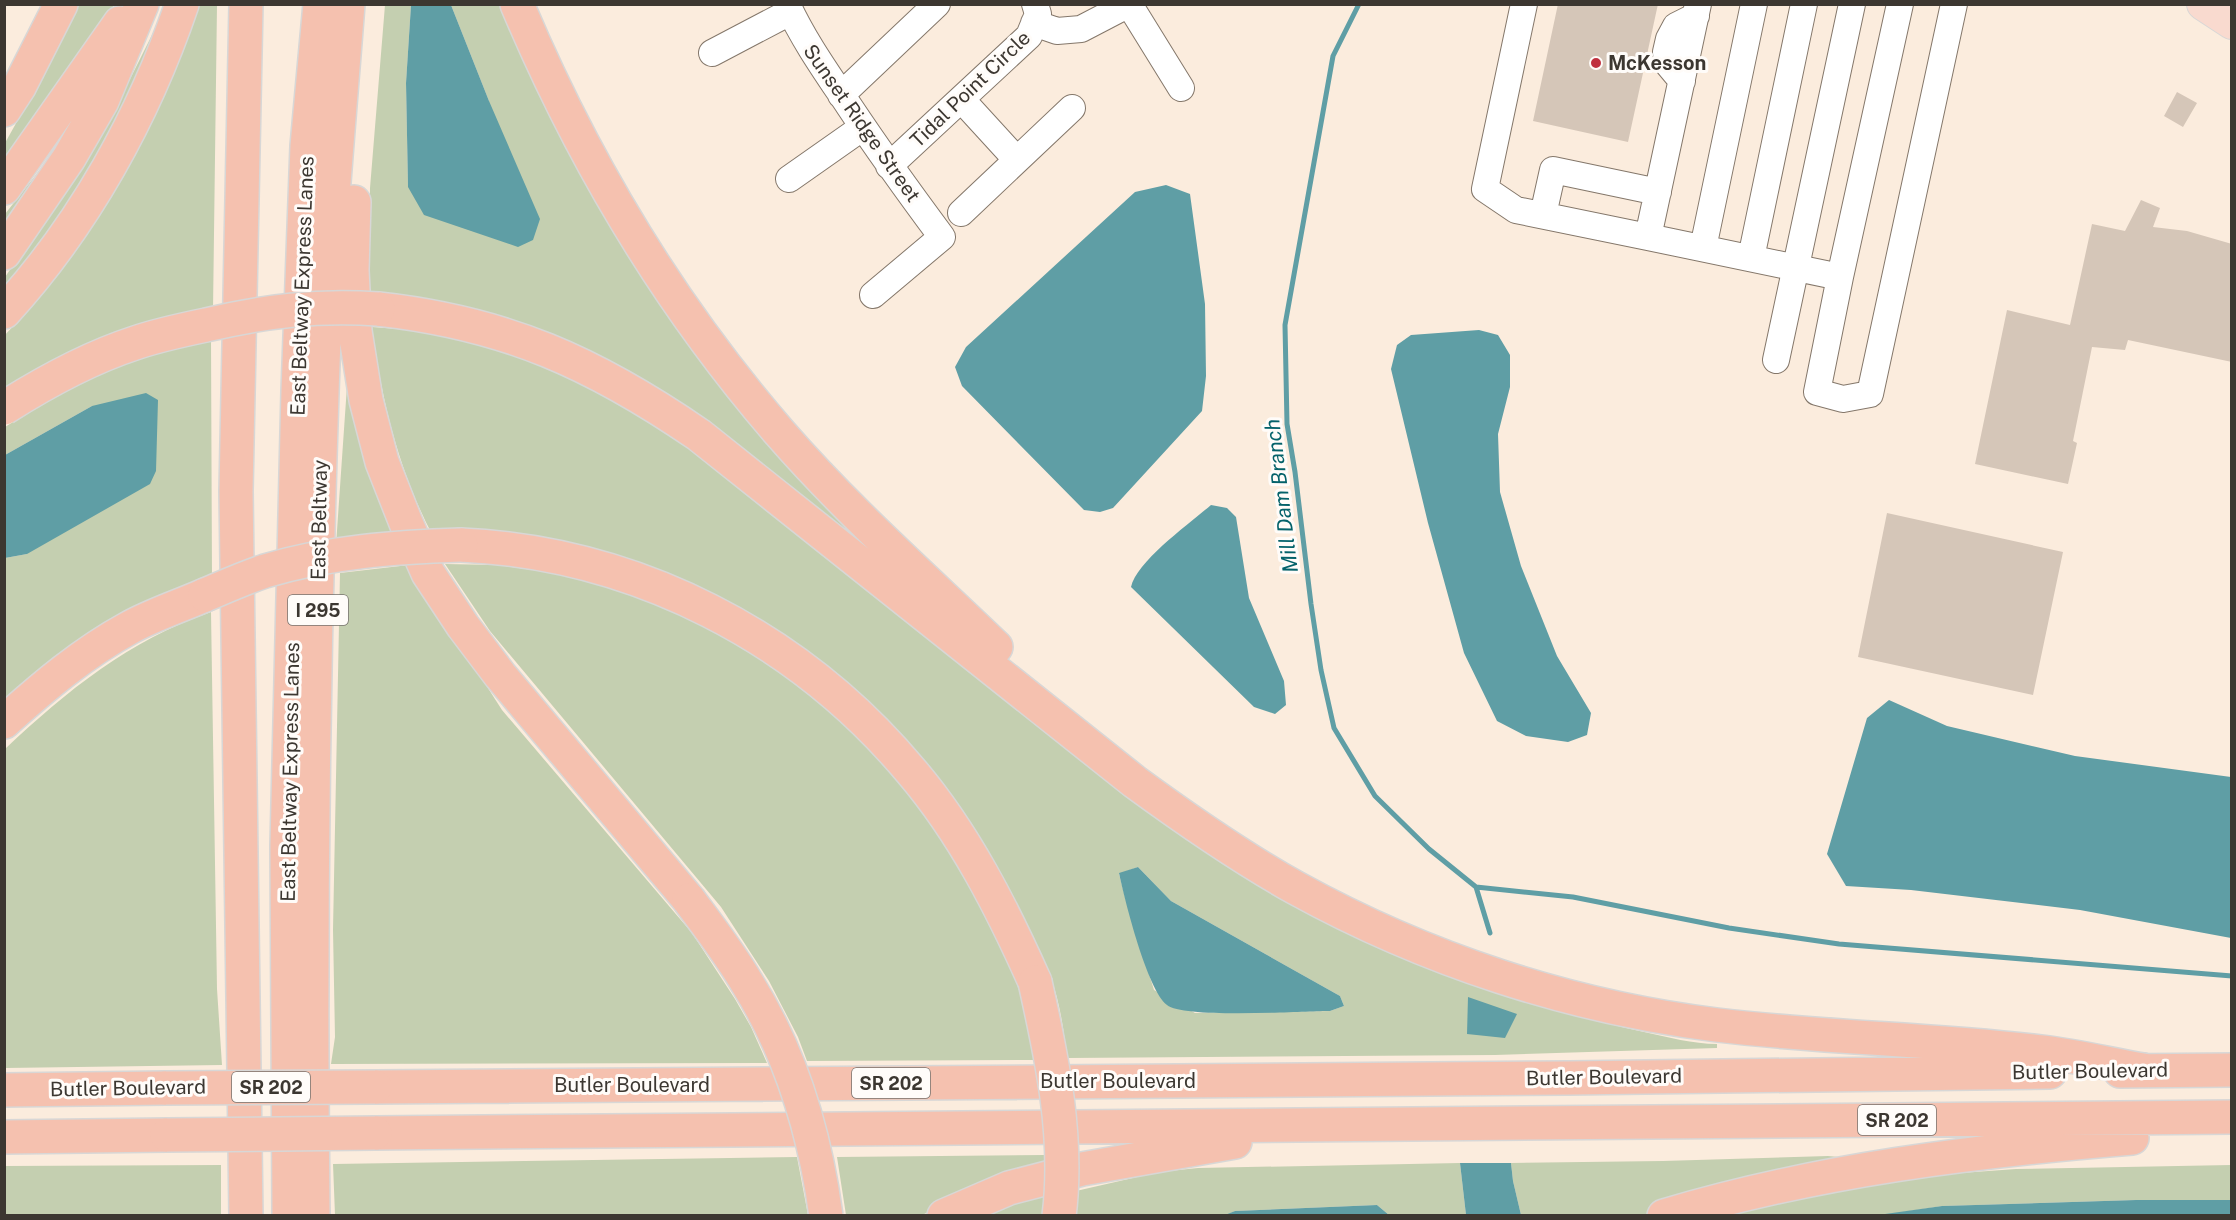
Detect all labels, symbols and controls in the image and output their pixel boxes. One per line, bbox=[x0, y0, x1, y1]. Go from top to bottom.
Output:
street label: Tidal Point Circle bbox=[905, 26, 1035, 152]
street label: Sunset Ridge Street bbox=[799, 40, 925, 206]
place label: McKesson bbox=[1608, 51, 1706, 75]
marker: McKesson bbox=[1589, 56, 1603, 70]
street label: East Beltway Express Lanes bbox=[285, 156, 319, 416]
water label: Mill Dam Branch bbox=[1259, 418, 1303, 574]
street label: East Beltway bbox=[306, 459, 332, 580]
road number: I 295 bbox=[288, 595, 348, 625]
street label: East Beltway Express Lanes bbox=[276, 642, 304, 902]
street label: Butler Boulevard bbox=[2012, 1058, 2168, 1084]
street label: Butler Boulevard bbox=[1526, 1064, 1682, 1090]
road number: SR 202 bbox=[852, 1068, 930, 1098]
street label: Butler Boulevard bbox=[1040, 1069, 1196, 1093]
road number: SR 202 bbox=[232, 1072, 310, 1102]
street label: Butler Boulevard bbox=[554, 1073, 710, 1097]
street label: Butler Boulevard bbox=[50, 1075, 206, 1101]
road number: SR 202 bbox=[1858, 1105, 1936, 1135]

